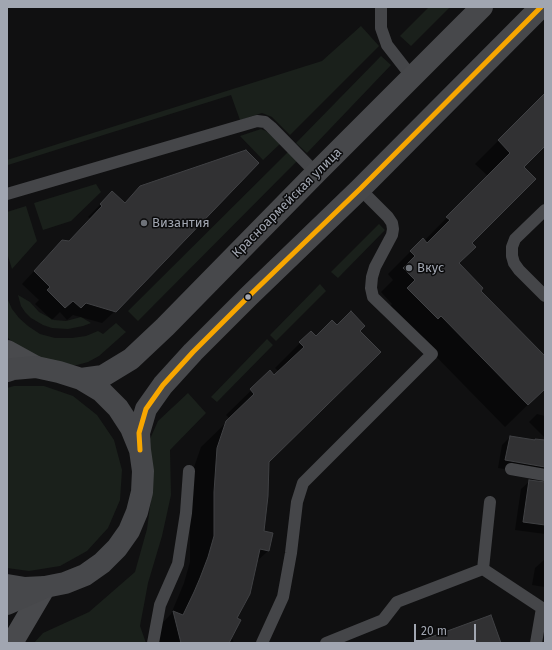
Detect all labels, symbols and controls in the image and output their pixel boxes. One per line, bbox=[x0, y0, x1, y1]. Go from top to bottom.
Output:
street label: Красноармейская улица bbox=[229, 145, 345, 261]
place label: Византия bbox=[152, 215, 210, 231]
marker: Византия bbox=[139, 218, 149, 228]
place label: Вкус bbox=[417, 260, 444, 276]
marker: Вкус bbox=[404, 263, 414, 273]
unlabelled marker bbox=[243, 292, 253, 302]
scale bar bbox=[416, 616, 478, 642]
text: 20 m bbox=[421, 624, 447, 638]

